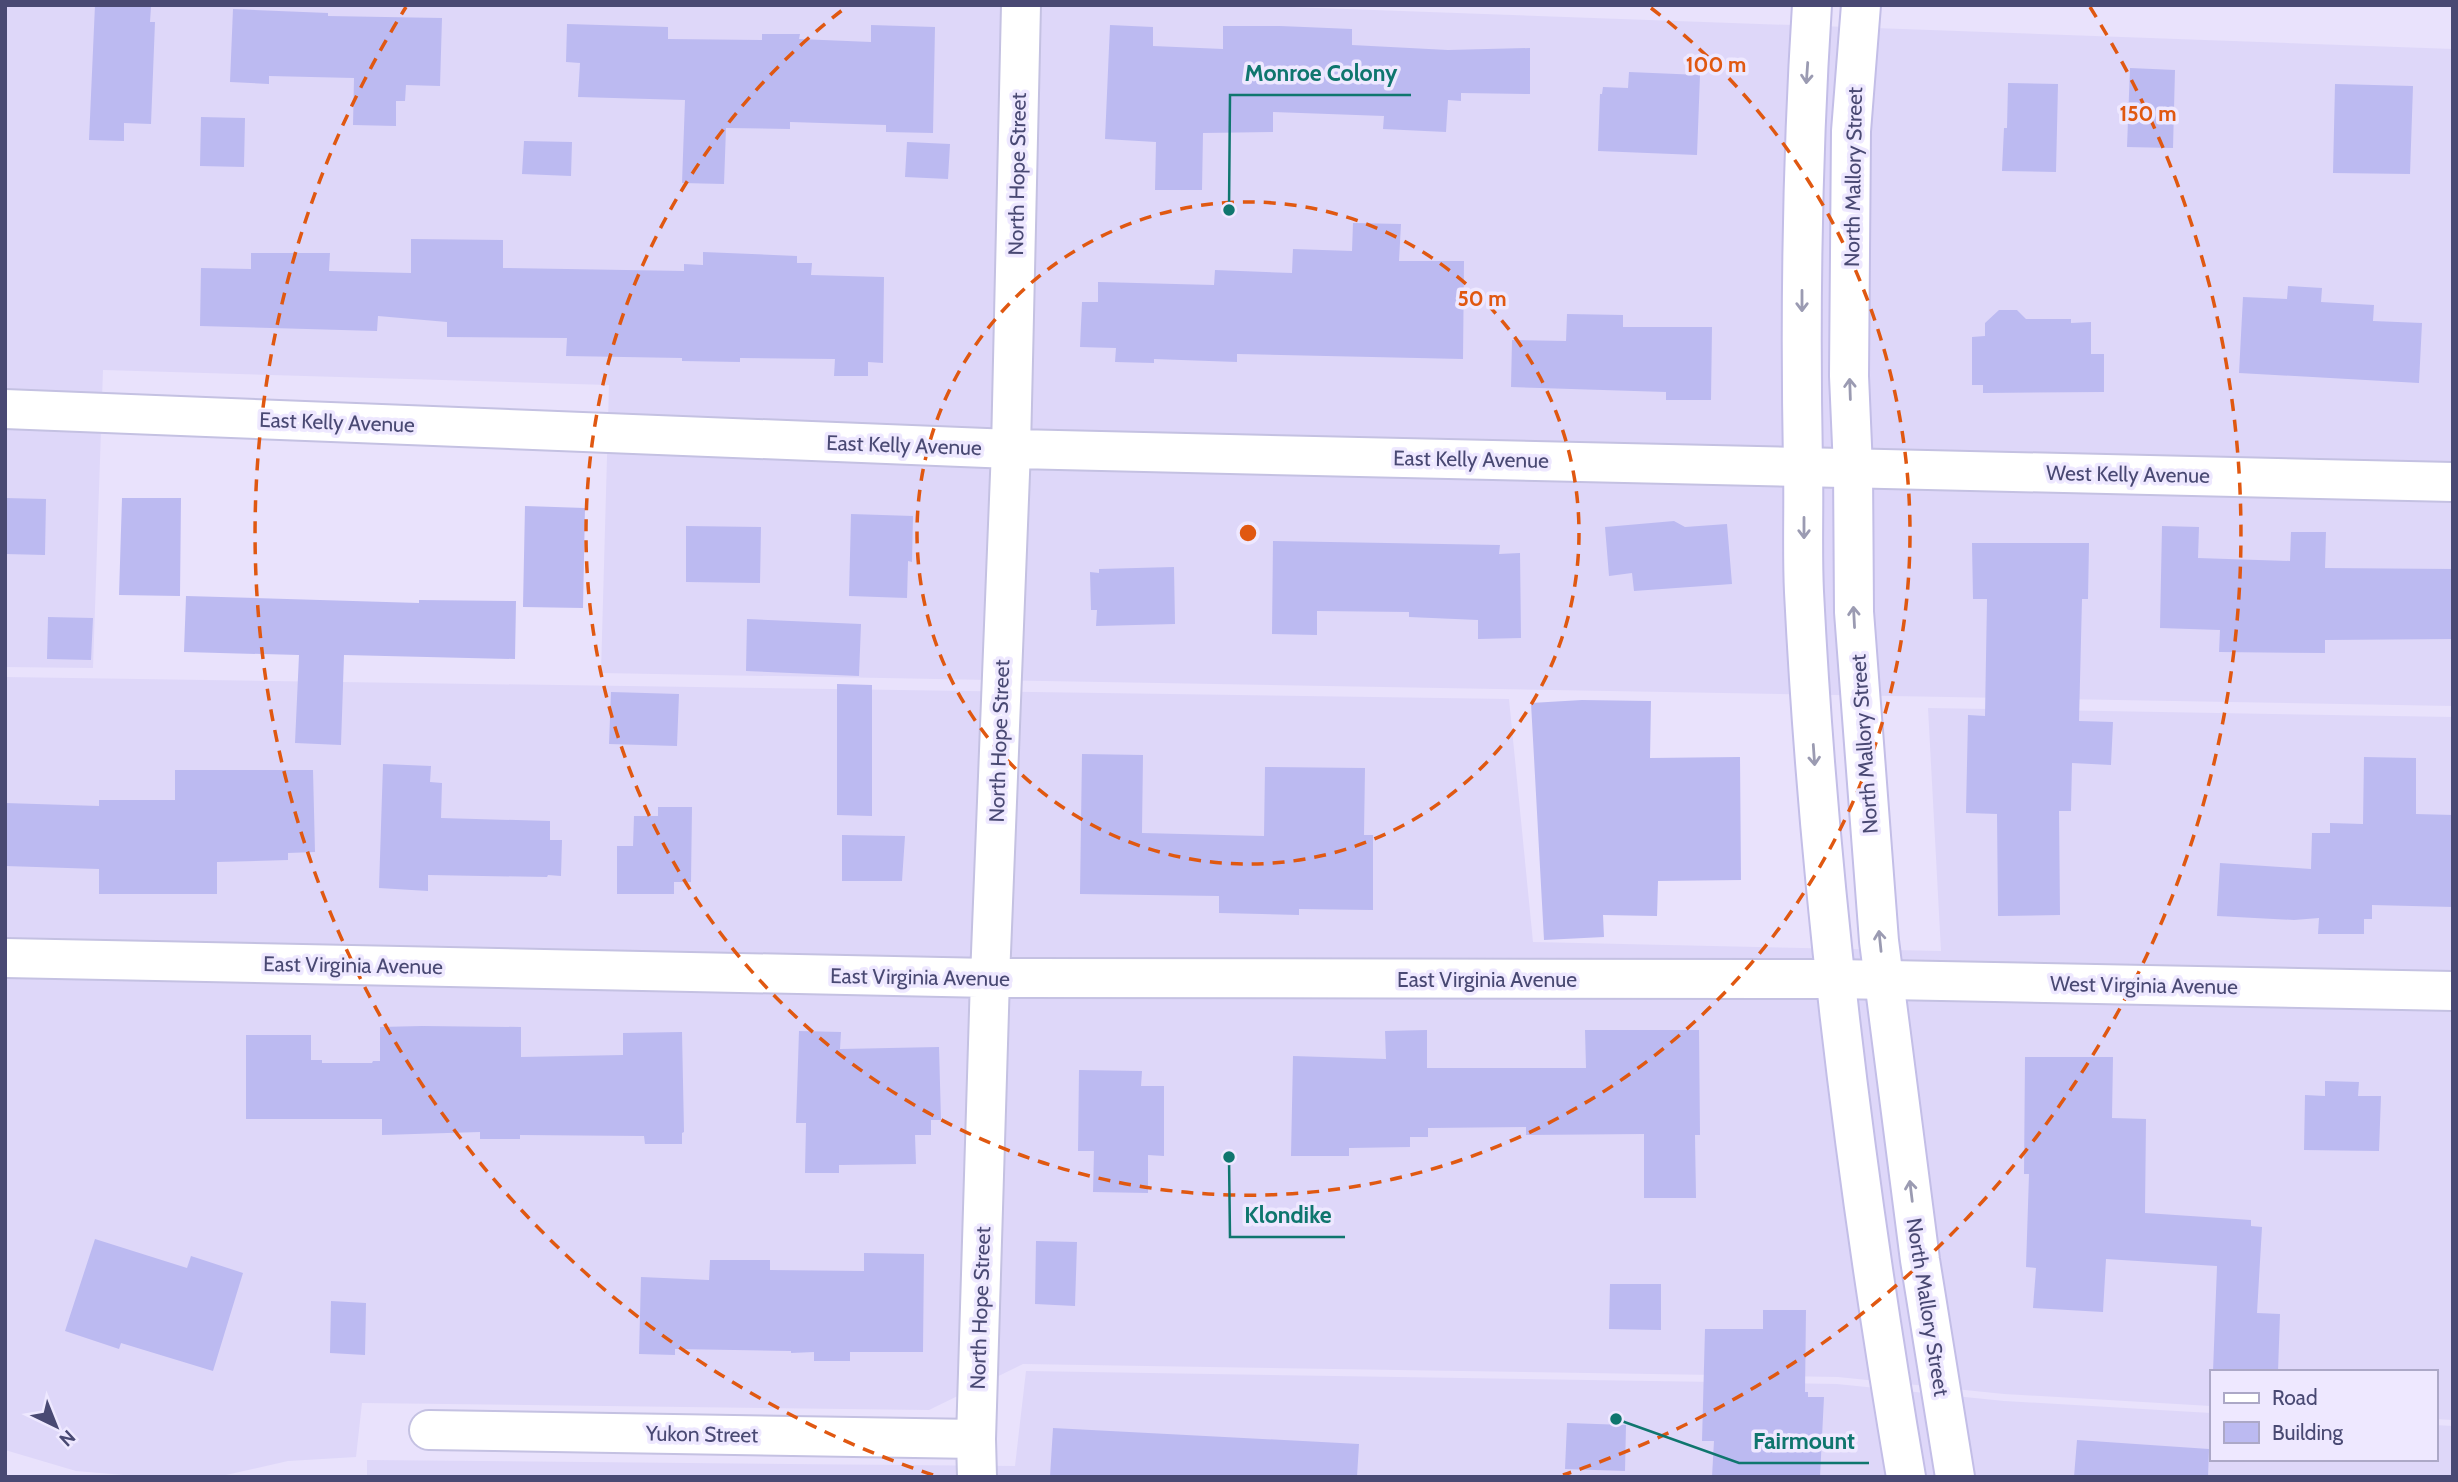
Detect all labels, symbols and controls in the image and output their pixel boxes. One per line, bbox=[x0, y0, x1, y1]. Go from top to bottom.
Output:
callout: Monroe Colony bbox=[1230, 51, 1411, 95]
text: 100 m bbox=[1686, 52, 1746, 77]
text: Monroe Colony bbox=[1245, 59, 1398, 87]
one-way arrow bbox=[1801, 62, 1814, 85]
street label: North Mallory Street bbox=[1839, 87, 1867, 267]
street label: North Hope Street bbox=[1003, 92, 1031, 256]
text: 150 m bbox=[2120, 101, 2176, 126]
text: 50 m bbox=[1457, 286, 1507, 311]
one-way arrow bbox=[1795, 289, 1809, 312]
one-way arrow bbox=[1843, 378, 1856, 401]
street label: East Kelly Avenue bbox=[259, 407, 416, 437]
street label: East Kelly Avenue bbox=[826, 430, 983, 460]
street label: East Kelly Avenue bbox=[1393, 445, 1549, 473]
street label: West Kelly Avenue bbox=[2046, 460, 2210, 488]
one-way arrow bbox=[1797, 516, 1810, 539]
centre of rings bbox=[1236, 521, 1260, 545]
one-way arrow bbox=[1848, 606, 1861, 629]
street label: North Mallory Street bbox=[1845, 653, 1883, 835]
street label: North Hope Street bbox=[984, 659, 1014, 823]
one-way arrow bbox=[1808, 744, 1821, 766]
one-way arrow bbox=[1873, 931, 1886, 953]
street label: East Virginia Avenue bbox=[263, 951, 443, 979]
street label: East Virginia Avenue bbox=[830, 963, 1010, 991]
street label: East Virginia Avenue bbox=[1397, 967, 1577, 992]
street label: West Virginia Avenue bbox=[2050, 971, 2238, 999]
one-way arrow bbox=[1905, 1180, 1918, 1203]
callout: Klondike bbox=[1230, 1193, 1345, 1237]
text: Klondike bbox=[1244, 1201, 1332, 1229]
street label: North Mallory Street bbox=[1902, 1216, 1954, 1398]
street label: North Hope Street bbox=[965, 1226, 995, 1390]
legend bbox=[2210, 1370, 2437, 1461]
text: Road bbox=[2272, 1385, 2318, 1410]
north arrow bbox=[21, 1391, 91, 1461]
callout: Fairmount bbox=[1739, 1419, 1869, 1463]
text: Building bbox=[2272, 1420, 2344, 1445]
street label: Yukon Street bbox=[645, 1421, 758, 1447]
text: N bbox=[54, 1425, 80, 1451]
text: Fairmount bbox=[1753, 1427, 1855, 1455]

